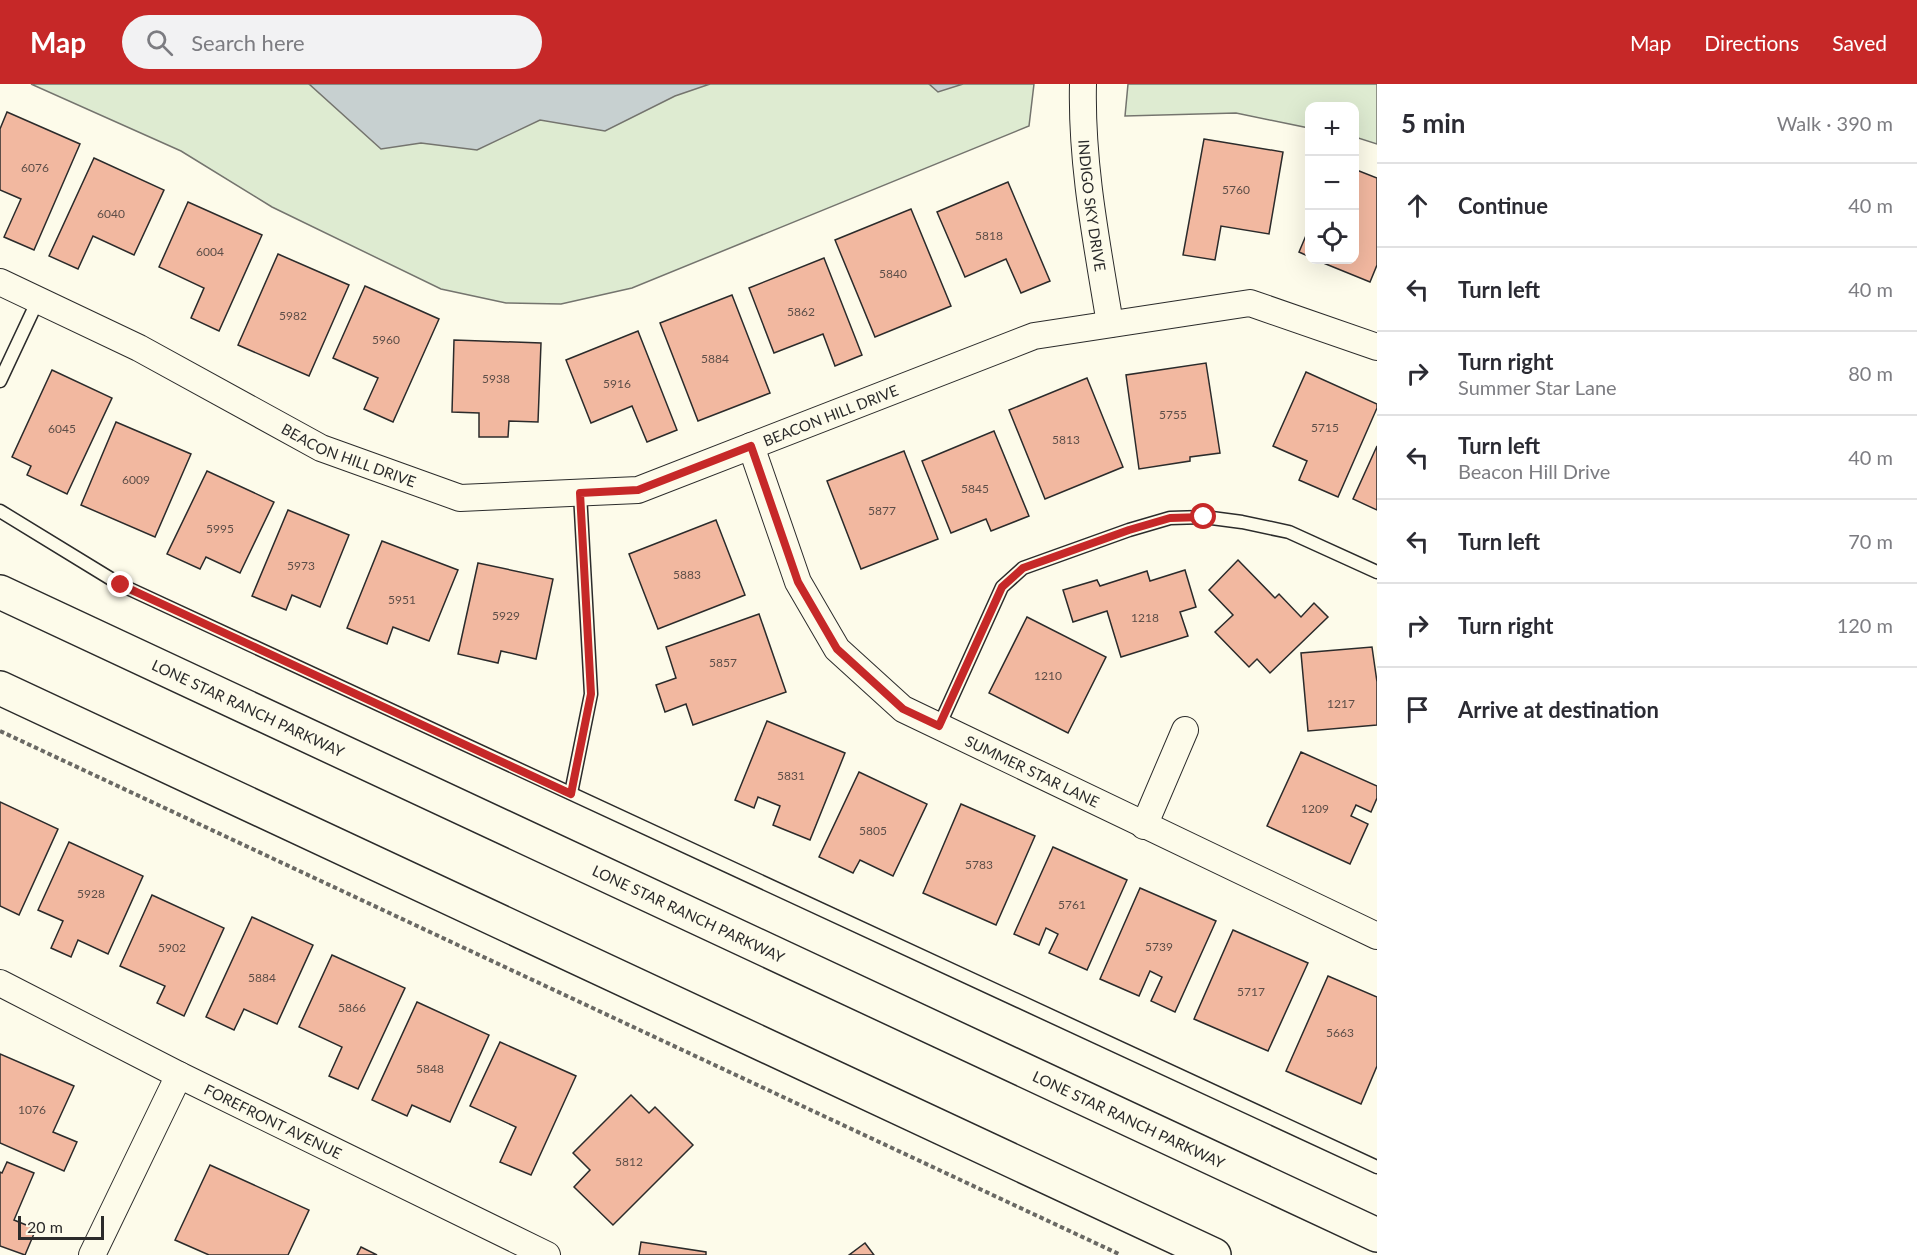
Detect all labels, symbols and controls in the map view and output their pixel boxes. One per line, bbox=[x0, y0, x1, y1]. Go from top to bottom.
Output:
search box bbox=[122, 15, 542, 69]
text: Map bbox=[30, 25, 86, 59]
icon: search bbox=[143, 26, 176, 59]
text: Search here bbox=[191, 29, 305, 56]
text: Map bbox=[1630, 30, 1671, 55]
text: Directions bbox=[1704, 30, 1799, 55]
text: Saved bbox=[1832, 30, 1887, 55]
map controls bbox=[1305, 102, 1359, 264]
button: + bbox=[1305, 102, 1359, 156]
text: 5 min bbox=[1401, 107, 1465, 139]
text: Walk · 390 m bbox=[1777, 111, 1893, 135]
street label: INDIGO SKY DRIVE bbox=[1075, 139, 1110, 273]
button: − bbox=[1305, 156, 1359, 210]
house number: 6076 bbox=[21, 160, 49, 175]
house number: 5760 bbox=[1222, 182, 1250, 197]
icon: ahead bbox=[1401, 189, 1434, 222]
text: Continue bbox=[1458, 192, 1548, 219]
text: 40 m bbox=[1848, 193, 1893, 217]
house number: 6040 bbox=[97, 206, 125, 221]
button: locate bbox=[1305, 210, 1359, 264]
house number: 5818 bbox=[975, 228, 1003, 243]
house number: 6004 bbox=[196, 244, 224, 259]
house number: 5840 bbox=[879, 266, 907, 281]
icon: left bbox=[1401, 273, 1434, 306]
text: Turn left bbox=[1458, 276, 1540, 303]
text: 40 m bbox=[1848, 277, 1893, 301]
house number: 5862 bbox=[787, 304, 815, 319]
house number: 5982 bbox=[279, 308, 307, 323]
house number: 5960 bbox=[372, 332, 400, 347]
text: Turn right bbox=[1458, 348, 1553, 375]
house number: 5884 bbox=[701, 351, 729, 366]
icon: right bbox=[1401, 357, 1434, 390]
text: 80 m bbox=[1848, 361, 1893, 385]
house number: 5938 bbox=[482, 371, 510, 386]
text: Summer Star Lane bbox=[1458, 375, 1617, 399]
house number: 5916 bbox=[603, 376, 631, 391]
street label: BEACON HILL DRIVE bbox=[760, 381, 901, 450]
house number: 5755 bbox=[1159, 407, 1187, 422]
street label: BEACON HILL DRIVE bbox=[279, 419, 418, 490]
house number: 5715 bbox=[1311, 420, 1339, 435]
house number: 6045 bbox=[48, 421, 76, 436]
house number: 5813 bbox=[1052, 432, 1080, 447]
text: Turn left bbox=[1458, 432, 1540, 459]
icon: left bbox=[1401, 441, 1434, 474]
text: 40 m bbox=[1848, 445, 1893, 469]
text: Beacon Hill Drive bbox=[1458, 459, 1610, 483]
house number: 6009 bbox=[122, 472, 150, 487]
house number: 5845 bbox=[961, 481, 989, 496]
house number: 5877 bbox=[868, 503, 896, 518]
route start bbox=[1190, 503, 1216, 529]
house number: 5995 bbox=[206, 521, 234, 536]
icon: left bbox=[1401, 525, 1434, 558]
text: Turn left bbox=[1458, 528, 1540, 555]
text: 70 m bbox=[1848, 529, 1893, 553]
house number: 5973 bbox=[287, 558, 315, 573]
house number: 5883 bbox=[673, 567, 701, 582]
route end bbox=[107, 571, 133, 597]
house number: 5951 bbox=[388, 592, 416, 607]
house number: 5929 bbox=[492, 608, 520, 623]
icon: right bbox=[1401, 609, 1434, 642]
house number: 1218 bbox=[1131, 610, 1159, 625]
text: Turn right bbox=[1458, 612, 1553, 639]
text: 120 m bbox=[1837, 613, 1893, 637]
street label: LONE STAR RANCH PARKWAY bbox=[149, 655, 348, 761]
house number: 5857 bbox=[709, 655, 737, 670]
house number: 1210 bbox=[1034, 668, 1062, 683]
icon: arrive bbox=[1401, 693, 1434, 726]
house number: 1217 bbox=[1327, 696, 1355, 711]
text: Arrive at destination bbox=[1458, 696, 1659, 723]
street label: SUMMER STAR LANE bbox=[962, 731, 1102, 811]
house number: 5831 bbox=[777, 768, 805, 783]
house number: 1209 bbox=[1301, 801, 1329, 816]
house number: 5805 bbox=[859, 823, 887, 838]
house number: 5783 bbox=[965, 857, 993, 872]
street label: LONE STAR RANCH PARKWAY bbox=[590, 861, 788, 966]
house number: 5928 bbox=[77, 886, 105, 901]
house number: 5761 bbox=[1058, 897, 1086, 912]
house number: 5739 bbox=[1145, 939, 1173, 954]
house number: 5902 bbox=[158, 940, 186, 955]
house number: 5884 bbox=[248, 970, 276, 985]
house number: 5717 bbox=[1237, 984, 1265, 999]
house number: 5866 bbox=[338, 1000, 366, 1015]
house number: 5663 bbox=[1326, 1025, 1354, 1040]
house number: 5848 bbox=[416, 1061, 444, 1076]
street label: LONE STAR RANCH PARKWAY bbox=[1030, 1067, 1229, 1172]
street label: FOREFRONT AVENUE bbox=[201, 1080, 345, 1162]
house number: 1076 bbox=[18, 1102, 46, 1117]
house number: 5812 bbox=[615, 1154, 643, 1169]
scale bar bbox=[18, 1213, 104, 1240]
text: 20 m bbox=[27, 1217, 63, 1236]

